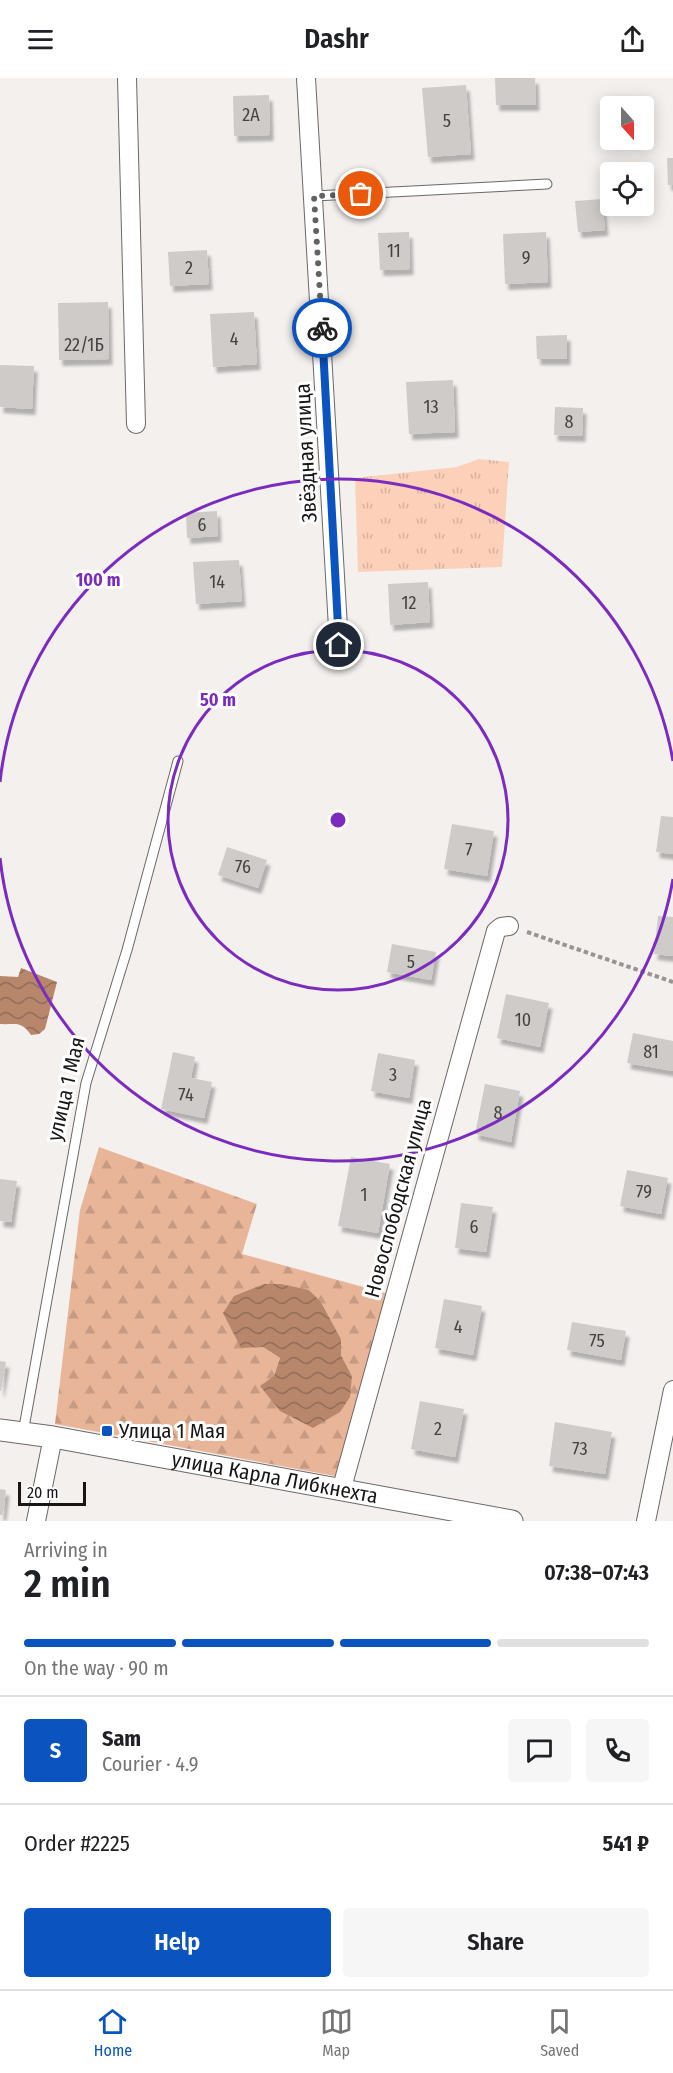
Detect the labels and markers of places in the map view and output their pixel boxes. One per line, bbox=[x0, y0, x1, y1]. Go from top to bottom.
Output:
pin bbox=[335, 168, 386, 219]
pin bbox=[313, 619, 364, 670]
centre of rings bbox=[328, 810, 348, 830]
place label: Улица 1 Мая bbox=[118, 1418, 225, 1444]
marker: Улица 1 Мая bbox=[100, 1424, 114, 1438]

